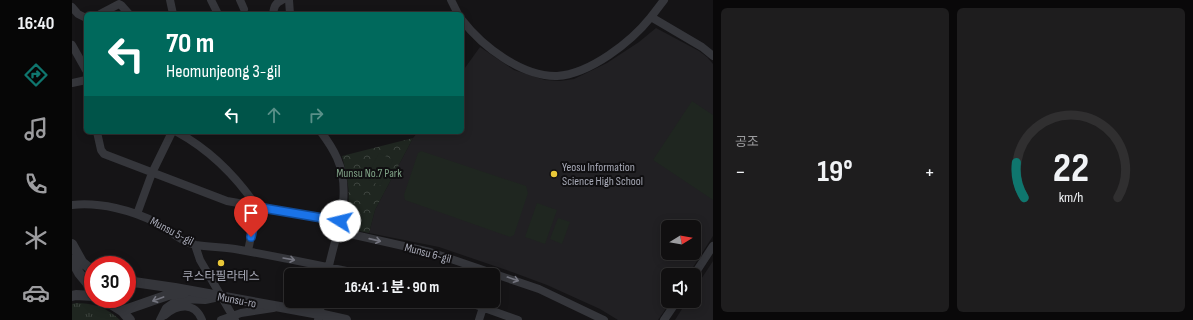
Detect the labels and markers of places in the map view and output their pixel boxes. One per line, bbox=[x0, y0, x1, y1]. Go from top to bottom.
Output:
place label: Yeosu Information Science High School bbox=[562, 160, 643, 189]
marker: Yeosu Information Science High School bbox=[549, 169, 559, 179]
pin bbox=[234, 196, 268, 237]
marker: 쿠스타필라테스 bbox=[216, 258, 226, 268]
place label: 쿠스타필라테스 bbox=[182, 269, 260, 284]

